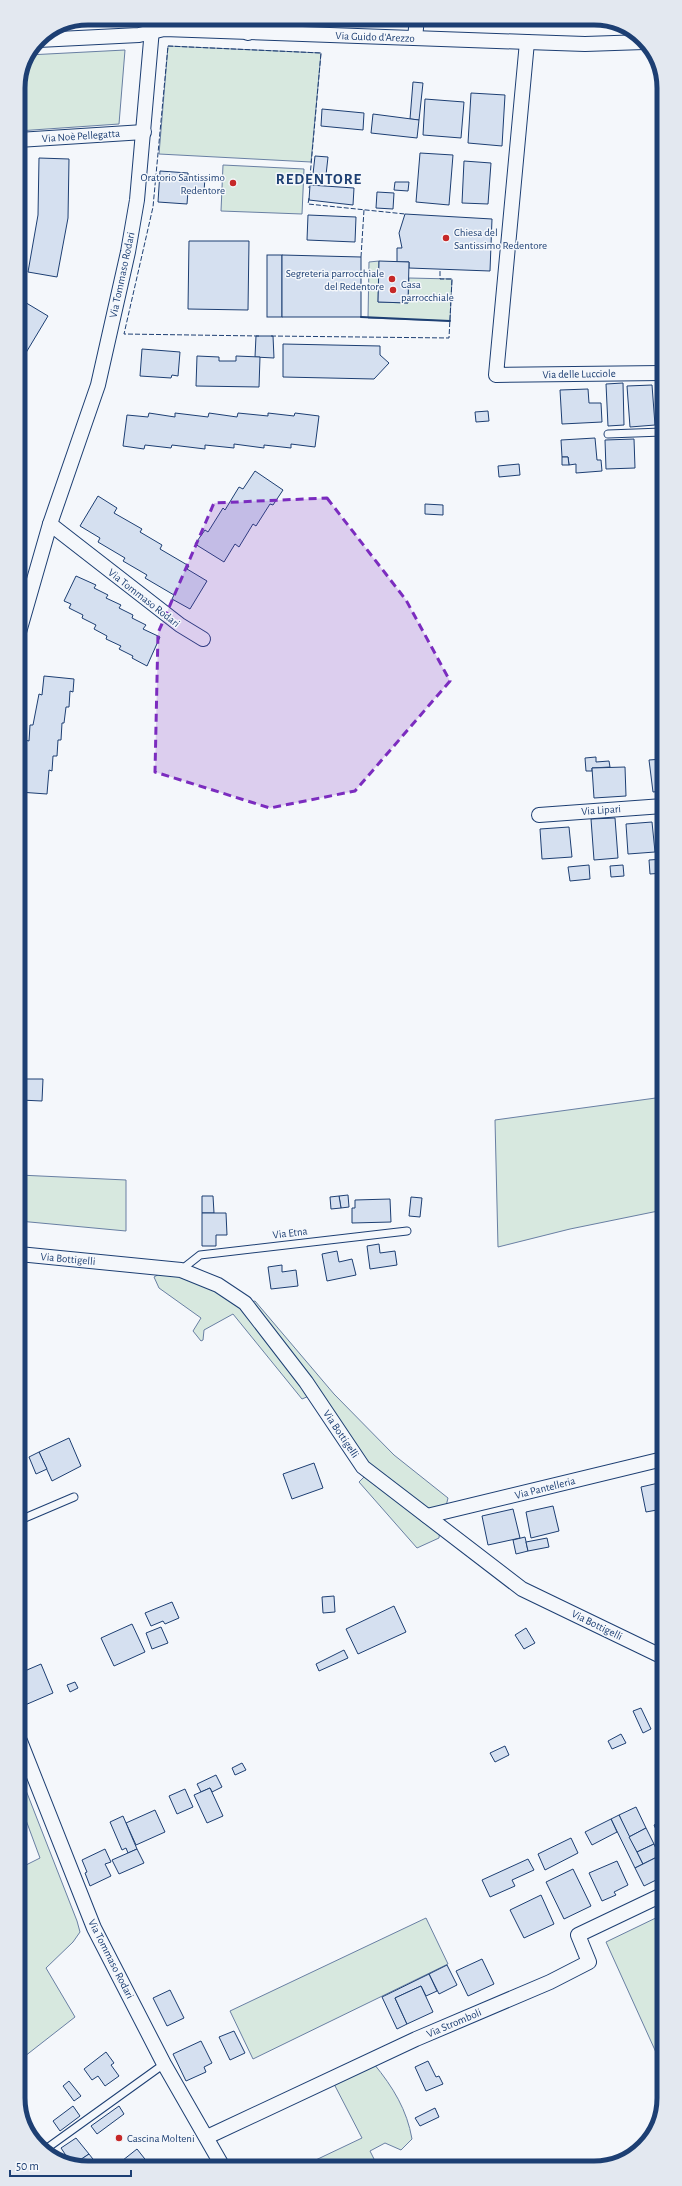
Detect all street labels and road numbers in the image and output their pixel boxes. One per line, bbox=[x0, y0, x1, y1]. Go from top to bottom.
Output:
street label: Via Guido d'Arezzo bbox=[335, 30, 415, 44]
street label: Via Noè Pellegatta bbox=[41, 128, 121, 144]
street label: Via Tommaso Rodari bbox=[108, 231, 136, 319]
street label: Via delle Lucciole bbox=[542, 368, 616, 380]
street label: Via Tommaso Rodari bbox=[106, 567, 182, 629]
street label: Via Lipari bbox=[581, 803, 621, 817]
street label: Via Etna bbox=[272, 1225, 308, 1241]
street label: Via Bottigelli bbox=[40, 1251, 96, 1267]
street label: Via Bottigelli bbox=[321, 1408, 361, 1460]
street label: Via Pantelleria bbox=[514, 1475, 576, 1501]
street label: Via Bottigelli bbox=[570, 1608, 624, 1642]
street label: Via Tommaso Rodari bbox=[86, 1917, 136, 2001]
street label: Via Stromboli bbox=[425, 2007, 483, 2039]

